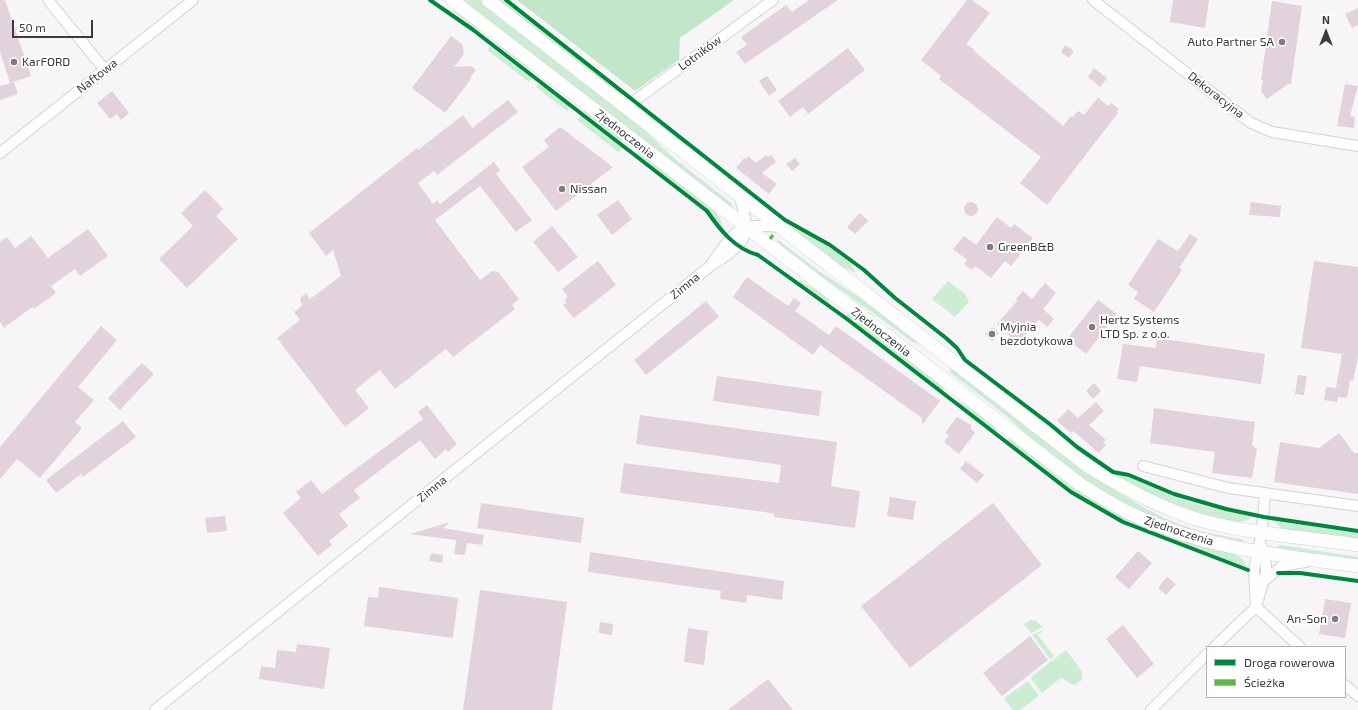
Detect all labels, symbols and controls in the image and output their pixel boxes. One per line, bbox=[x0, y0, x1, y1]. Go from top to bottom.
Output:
scale bar bbox=[14, 12, 95, 38]
north arrow bbox=[1306, 12, 1346, 52]
text: N bbox=[1322, 13, 1330, 26]
text: 50 m bbox=[19, 20, 46, 34]
street label: Lotników bbox=[676, 32, 724, 74]
place label: Auto Partner SA bbox=[1188, 35, 1274, 49]
marker: Auto Partner SA bbox=[1277, 37, 1287, 47]
place label: KarFORD bbox=[22, 55, 70, 69]
street label: Naftowa bbox=[74, 56, 120, 96]
marker: KarFORD bbox=[9, 57, 19, 67]
street label: Dekoracyjna bbox=[1185, 69, 1247, 121]
street label: Zjednoczenia bbox=[592, 106, 658, 162]
place label: Nissan bbox=[570, 182, 607, 196]
marker: Nissan bbox=[557, 184, 567, 194]
place label: GreenB&B bbox=[998, 240, 1054, 254]
marker: GreenB&B bbox=[985, 242, 995, 252]
street label: Zimna bbox=[667, 270, 703, 302]
street label: Zjednoczenia bbox=[848, 304, 914, 360]
place label: Hertz Systems LTD Sp. z o.o. bbox=[1100, 313, 1179, 341]
place label: Myjnia bezdotykowa bbox=[1000, 320, 1073, 348]
marker: Hertz Systems LTD Sp. z o.o. bbox=[1087, 322, 1097, 332]
marker: Myjnia bezdotykowa bbox=[987, 329, 997, 339]
street label: Zimna bbox=[414, 473, 450, 505]
street label: Zjednoczenia bbox=[1143, 513, 1215, 549]
place label: An-Son bbox=[1287, 612, 1327, 626]
marker: An-Son bbox=[1330, 614, 1340, 624]
legend bbox=[1206, 646, 1346, 698]
text: Droga rowerowa bbox=[1244, 655, 1335, 669]
text: Ścieżka bbox=[1244, 675, 1285, 689]

